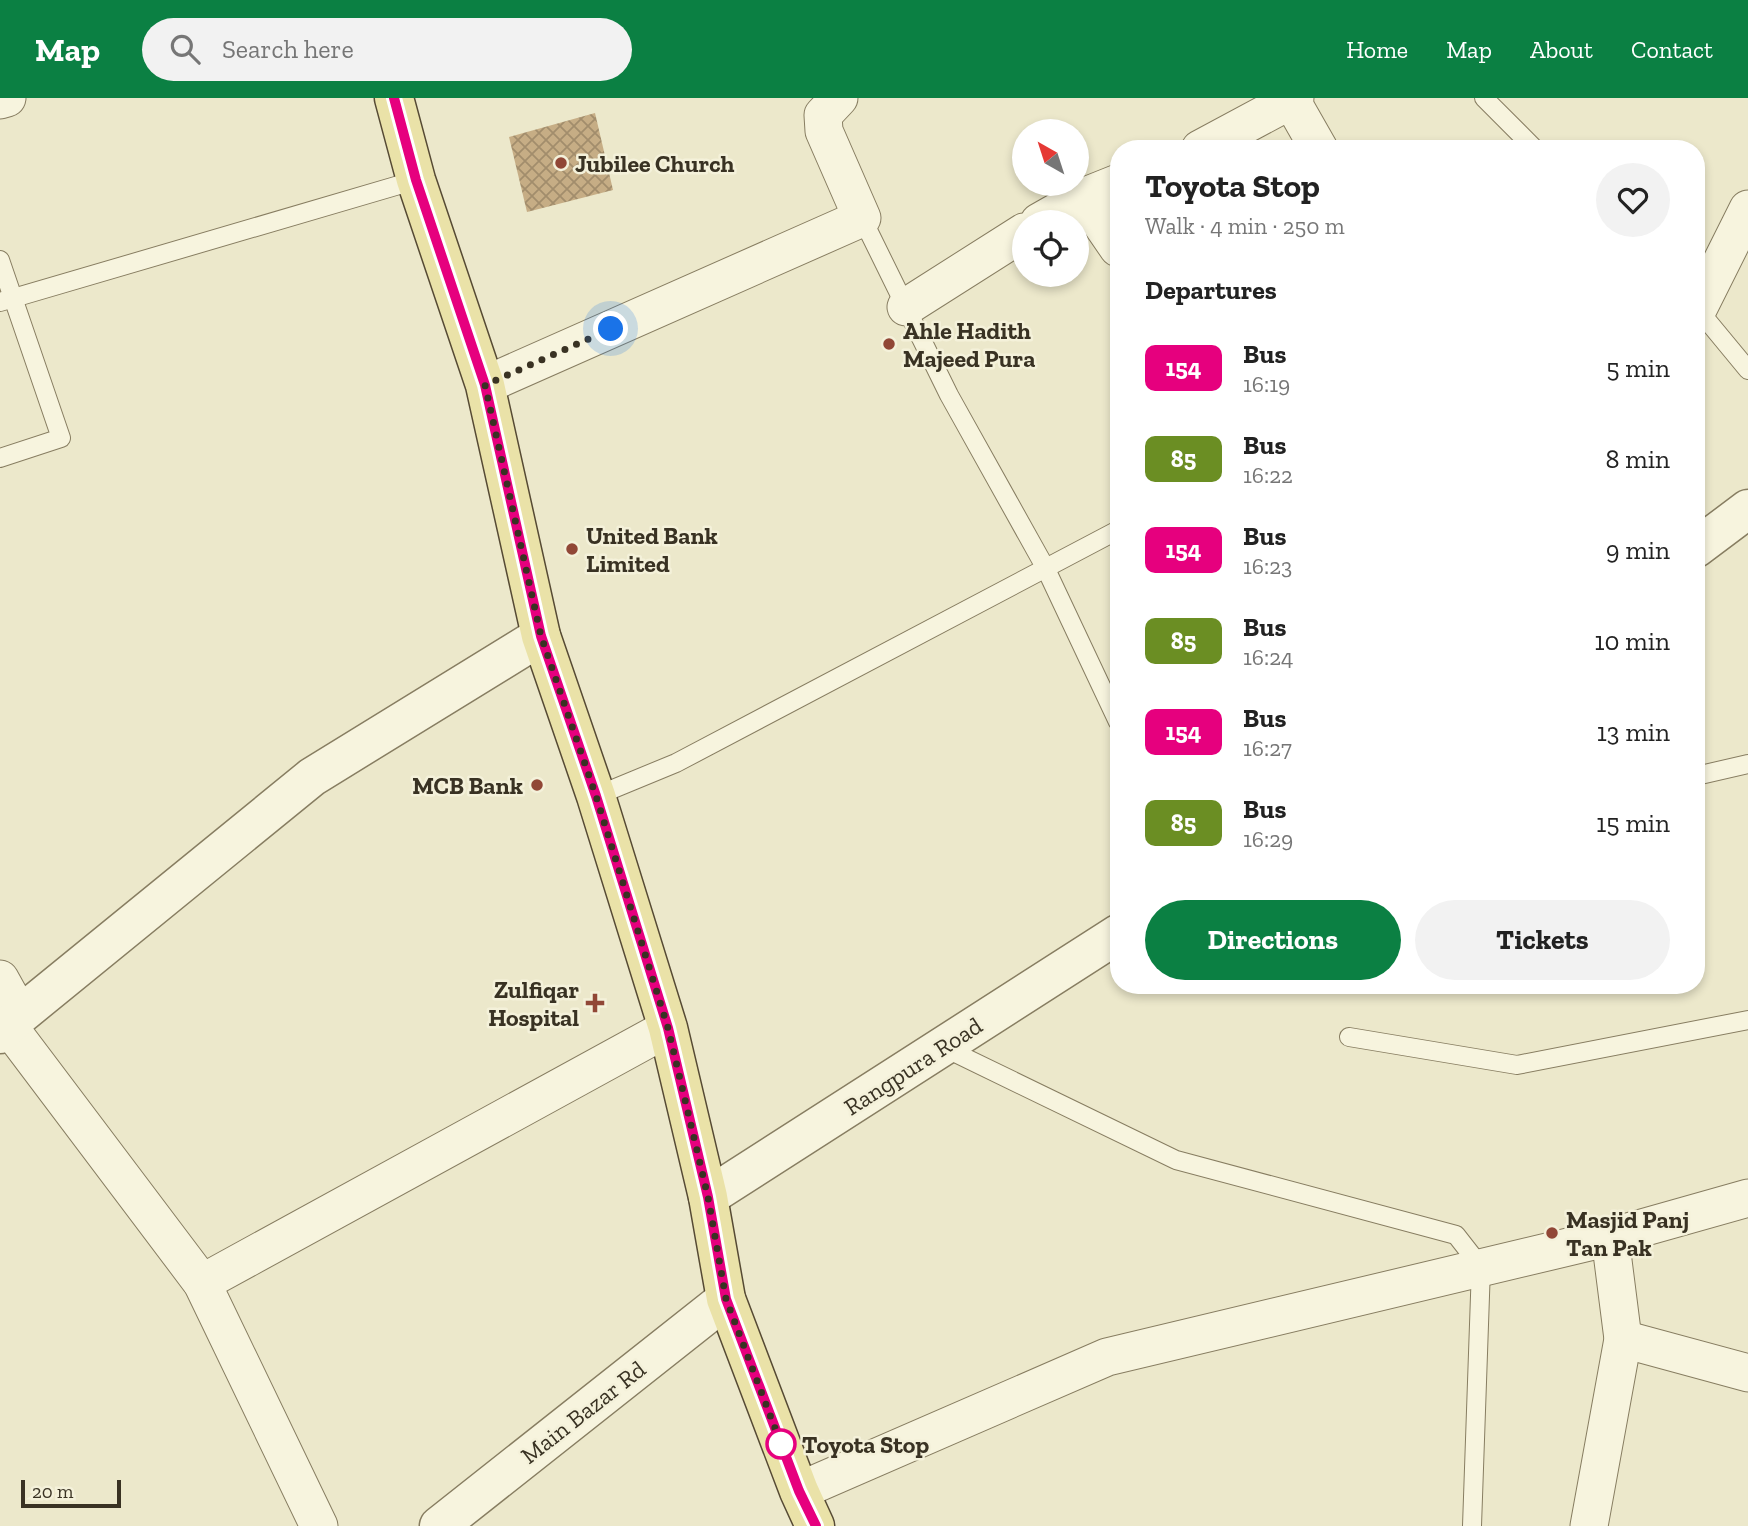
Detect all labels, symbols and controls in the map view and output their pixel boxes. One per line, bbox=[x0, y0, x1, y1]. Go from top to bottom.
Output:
search box bbox=[142, 18, 632, 81]
text: Map bbox=[35, 30, 100, 69]
icon: search bbox=[166, 30, 204, 68]
text: Search here bbox=[222, 33, 354, 65]
text: Home bbox=[1346, 35, 1408, 64]
text: Map bbox=[1446, 35, 1492, 64]
text: About bbox=[1530, 35, 1593, 64]
text: Contact bbox=[1631, 35, 1713, 64]
north arrow bbox=[1012, 119, 1088, 196]
map controls bbox=[1012, 119, 1089, 287]
place label: Jubilee Church bbox=[575, 149, 734, 178]
marker: Jubilee Church bbox=[553, 155, 569, 171]
button: heart bbox=[1596, 163, 1670, 237]
text: Toyota Stop bbox=[1145, 166, 1320, 205]
button: locate bbox=[1012, 210, 1089, 287]
text: Walk · 4 min · 250 m bbox=[1145, 212, 1345, 240]
text: Departures bbox=[1145, 274, 1277, 306]
your location bbox=[593, 311, 628, 346]
place label: Ahle Hadith Majeed Pura bbox=[903, 316, 1035, 373]
marker: Ahle Hadith Majeed Pura bbox=[881, 336, 897, 352]
text: Bus bbox=[1243, 338, 1286, 370]
text: 5 min bbox=[1606, 352, 1670, 384]
text: 154 bbox=[1166, 353, 1201, 382]
text: 16:19 bbox=[1243, 370, 1290, 398]
text: Bus bbox=[1243, 429, 1286, 461]
text: 8 min bbox=[1605, 443, 1670, 475]
text: 85 bbox=[1171, 444, 1196, 473]
text: 16:22 bbox=[1243, 461, 1293, 489]
text: Bus bbox=[1243, 520, 1286, 552]
place label: United Bank Limited bbox=[586, 521, 718, 578]
text: 9 min bbox=[1606, 534, 1670, 566]
text: 154 bbox=[1166, 535, 1201, 564]
marker: United Bank Limited bbox=[564, 541, 580, 557]
text: 16:23 bbox=[1243, 552, 1292, 580]
text: Bus bbox=[1243, 611, 1286, 643]
text: 10 min bbox=[1594, 625, 1670, 657]
text: 85 bbox=[1171, 626, 1196, 655]
text: 16:24 bbox=[1243, 643, 1293, 671]
text: Bus bbox=[1243, 702, 1286, 734]
text: 13 min bbox=[1597, 716, 1670, 748]
text: 154 bbox=[1166, 717, 1201, 746]
text: 16:27 bbox=[1243, 734, 1292, 762]
place label: MCB Bank bbox=[412, 771, 523, 800]
marker: MCB Bank bbox=[529, 777, 545, 793]
text: Bus bbox=[1243, 793, 1286, 825]
text: 15 min bbox=[1596, 807, 1670, 839]
text: 85 bbox=[1171, 808, 1196, 837]
text: 16:29 bbox=[1243, 825, 1293, 853]
button: Directions bbox=[1145, 900, 1401, 980]
button: Tickets bbox=[1415, 900, 1670, 980]
place label: Zulfiqar Hospital bbox=[488, 975, 579, 1032]
marker: Zulfiqar Hospital bbox=[585, 993, 605, 1013]
street label: Rangpura Road bbox=[839, 1011, 987, 1121]
place label: Masjid Panj Tan Pak bbox=[1566, 1205, 1689, 1262]
marker: Masjid Panj Tan Pak bbox=[1544, 1225, 1560, 1241]
street label: Main Bazar Rd bbox=[515, 1354, 651, 1470]
marker: Toyota Stop bbox=[766, 1429, 796, 1459]
place label: Toyota Stop bbox=[802, 1430, 929, 1459]
scale bar bbox=[21, 1477, 121, 1509]
text: 20 m bbox=[32, 1480, 73, 1503]

